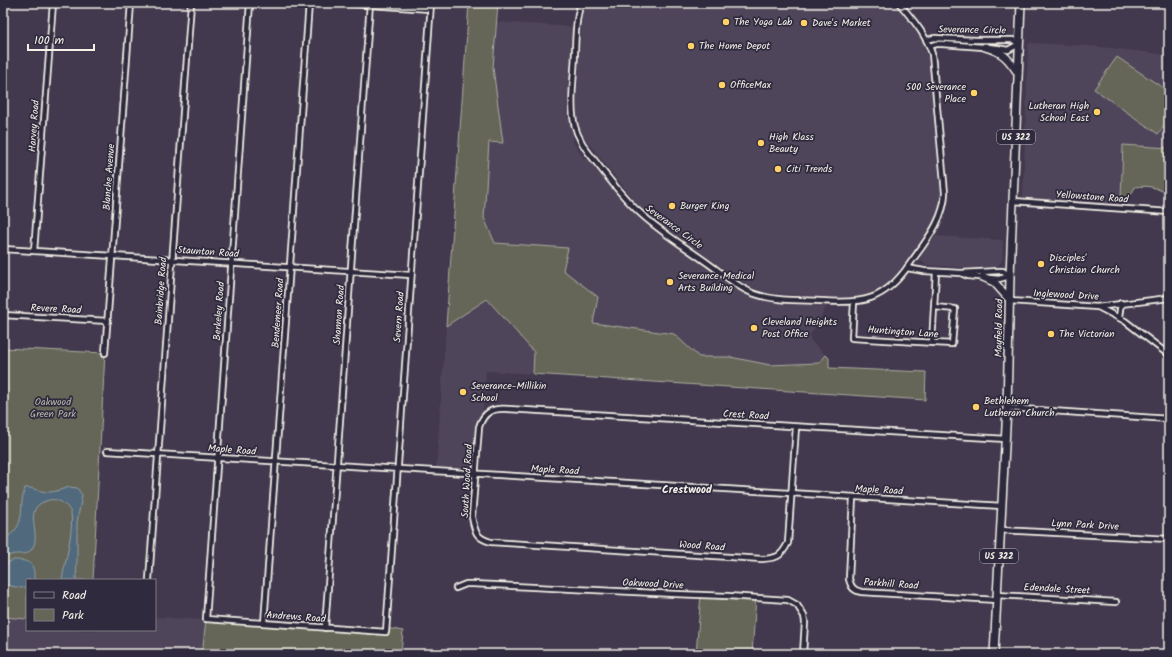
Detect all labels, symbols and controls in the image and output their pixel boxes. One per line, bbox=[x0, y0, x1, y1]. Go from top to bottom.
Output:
place label: The Yoga Lab bbox=[734, 14, 793, 30]
place label: Dave's Market bbox=[812, 15, 871, 31]
marker: The Yoga Lab bbox=[721, 17, 731, 27]
marker: Dave's Market bbox=[799, 18, 809, 28]
street label: Severance Circle bbox=[938, 21, 1007, 39]
scale bar bbox=[28, 26, 94, 52]
text: 100 m bbox=[34, 31, 65, 50]
place label: The Home Depot bbox=[699, 38, 770, 54]
marker: The Home Depot bbox=[686, 41, 696, 51]
place label: OfficeMax bbox=[730, 77, 772, 93]
place label: 500 Severance Place bbox=[906, 79, 966, 107]
marker: OfficeMax bbox=[717, 80, 727, 90]
marker: 500 Severance Place bbox=[969, 88, 979, 98]
street label: Harvey Road bbox=[24, 98, 44, 153]
place label: Lutheran High School East bbox=[1028, 98, 1089, 126]
marker: Lutheran High School East bbox=[1092, 107, 1102, 117]
place label: High Klass Beauty bbox=[769, 129, 815, 157]
road number: US 322 bbox=[997, 130, 1035, 144]
marker: High Klass Beauty bbox=[756, 138, 766, 148]
street label: Blanche Avenue bbox=[99, 143, 119, 211]
place label: Citi Trends bbox=[786, 161, 833, 177]
marker: Citi Trends bbox=[773, 164, 783, 174]
street label: Yellowstone Road bbox=[1055, 186, 1130, 208]
place label: Burger King bbox=[680, 198, 730, 214]
street label: Severance Circle bbox=[642, 201, 707, 254]
marker: Burger King bbox=[667, 201, 677, 211]
street label: Staunton Road bbox=[177, 242, 240, 262]
place label: Disciples' Christian Church bbox=[1049, 250, 1120, 278]
street label: Bainbridge Road bbox=[151, 256, 171, 325]
marker: Disciples' Christian Church bbox=[1036, 259, 1046, 269]
place label: Severance Medical Arts Building bbox=[678, 268, 755, 296]
street label: Bendemeer Road bbox=[268, 277, 288, 348]
marker: Severance Medical Arts Building bbox=[665, 277, 675, 287]
street label: Berkeley Road bbox=[209, 280, 229, 341]
street label: Shannon Road bbox=[329, 284, 349, 345]
street label: Inglewood Drive bbox=[1033, 285, 1100, 305]
street label: Severn Road bbox=[389, 290, 409, 343]
street label: Mayfield Road bbox=[990, 298, 1008, 357]
street label: Revere Road bbox=[30, 300, 83, 318]
place label: Cleveland Heights Post Office bbox=[762, 314, 838, 342]
street label: Huntington Lane bbox=[867, 322, 939, 342]
marker: Cleveland Heights Post Office bbox=[749, 323, 759, 333]
place label: The Victorian bbox=[1059, 326, 1114, 342]
marker: The Victorian bbox=[1046, 329, 1056, 339]
place label: Severance-Millikin School bbox=[471, 378, 546, 406]
marker: Severance-Millikin School bbox=[458, 387, 468, 397]
place label: Bethlehem Lutheran Church bbox=[984, 393, 1055, 421]
park label: Oakwood Green Park bbox=[30, 394, 76, 422]
marker: Bethlehem Lutheran Church bbox=[971, 402, 981, 412]
street label: Crest Road bbox=[723, 406, 770, 424]
street label: Maple Road bbox=[207, 440, 258, 460]
street label: South Wood Road bbox=[457, 443, 477, 518]
street label: Maple Road bbox=[530, 461, 581, 479]
district label: Crestwood bbox=[662, 481, 713, 499]
street label: Maple Road bbox=[854, 481, 905, 499]
street label: Lynn Park Drive bbox=[1051, 515, 1120, 535]
street label: Wood Road bbox=[679, 536, 726, 556]
road number: US 322 bbox=[980, 549, 1018, 563]
street label: Oakwood Drive bbox=[622, 574, 684, 594]
street label: Parkhill Road bbox=[863, 574, 920, 594]
legend bbox=[26, 579, 156, 631]
street label: Edendale Street bbox=[1023, 579, 1091, 599]
text: Road bbox=[62, 586, 87, 605]
text: Park bbox=[62, 606, 84, 625]
street label: Andrews Road bbox=[266, 607, 327, 627]

